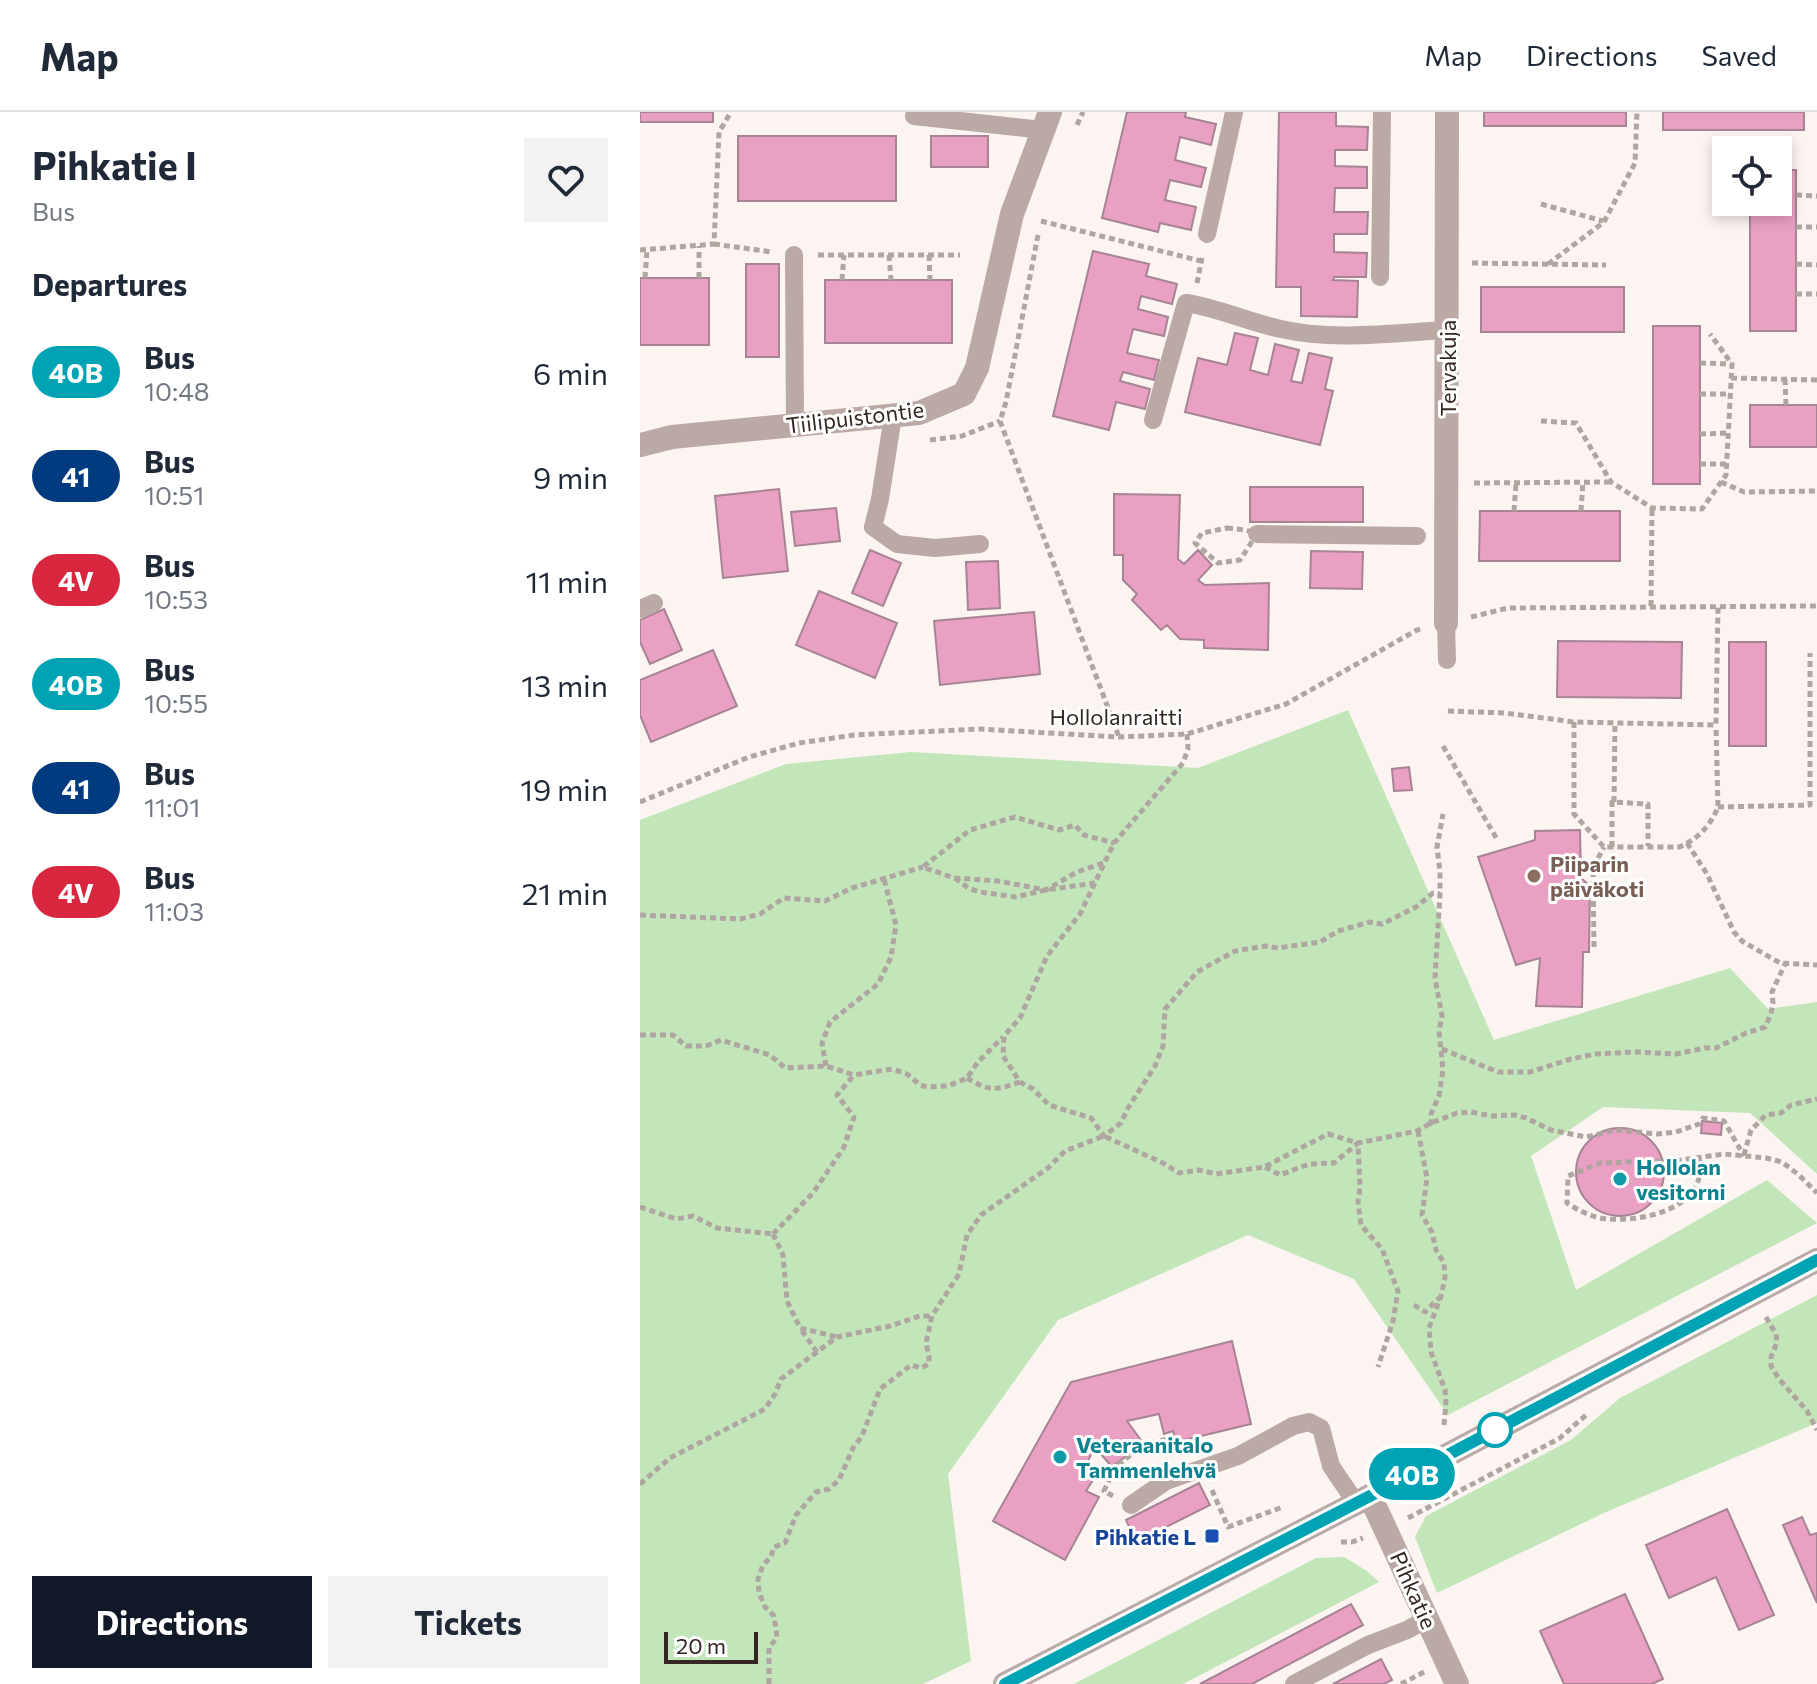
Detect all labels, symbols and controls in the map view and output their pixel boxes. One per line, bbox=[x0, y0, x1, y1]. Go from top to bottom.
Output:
text: Map bbox=[40, 32, 119, 79]
text: Map bbox=[1424, 38, 1482, 72]
text: Directions bbox=[1526, 38, 1657, 72]
text: Saved bbox=[1701, 38, 1777, 72]
map controls bbox=[1712, 136, 1792, 216]
button: locate bbox=[1712, 136, 1792, 216]
button: heart bbox=[524, 138, 608, 222]
text: Pihkatie I bbox=[32, 141, 197, 188]
text: Bus bbox=[32, 195, 75, 226]
text: Departures bbox=[32, 265, 187, 302]
street label: Tervakuja bbox=[1434, 320, 1461, 416]
text: Bus bbox=[144, 338, 195, 375]
text: 6 min bbox=[533, 354, 608, 391]
text: 40B bbox=[49, 355, 103, 389]
text: 10:48 bbox=[144, 375, 210, 406]
street label: Tiilipuistontie bbox=[785, 395, 925, 439]
text: Bus bbox=[144, 442, 195, 479]
text: 9 min bbox=[533, 458, 608, 495]
text: 41 bbox=[61, 459, 91, 493]
text: 10:51 bbox=[144, 479, 204, 510]
text: Bus bbox=[144, 546, 195, 583]
text: 11 min bbox=[526, 562, 608, 599]
text: 4V bbox=[58, 563, 94, 597]
text: 10:53 bbox=[144, 583, 208, 614]
text: Bus bbox=[144, 650, 195, 687]
text: 13 min bbox=[521, 666, 608, 703]
text: 40B bbox=[49, 667, 103, 701]
text: 10:55 bbox=[144, 687, 208, 718]
street label: Hollolanraitti bbox=[1049, 703, 1183, 730]
text: Bus bbox=[144, 754, 195, 791]
text: 19 min bbox=[520, 770, 608, 807]
text: 41 bbox=[61, 771, 91, 805]
text: 11:01 bbox=[144, 791, 200, 822]
place label: Piiparin päiväkoti bbox=[1550, 850, 1644, 902]
text: Bus bbox=[144, 858, 195, 895]
marker: Piiparin päiväkoti bbox=[1525, 867, 1543, 885]
text: 21 min bbox=[522, 874, 608, 911]
text: 4V bbox=[58, 875, 94, 909]
text: 11:03 bbox=[144, 895, 204, 926]
place label: Hollolan vesitorni bbox=[1636, 1153, 1726, 1205]
marker: Hollolan vesitorni bbox=[1611, 1170, 1629, 1188]
unlabelled marker bbox=[1478, 1413, 1512, 1447]
place label: Veteraanitalo Tammenlehvä bbox=[1076, 1431, 1216, 1483]
marker: Veteraanitalo Tammenlehvä bbox=[1051, 1448, 1069, 1466]
line badge: 40B bbox=[1366, 1448, 1458, 1500]
text: 40B bbox=[1385, 1457, 1439, 1491]
place label: Pihkatie L bbox=[1095, 1523, 1196, 1550]
marker: Pihkatie L bbox=[1203, 1527, 1221, 1545]
street label: Pihkatie bbox=[1385, 1547, 1443, 1633]
button: Directions bbox=[32, 1576, 312, 1668]
button: Tickets bbox=[328, 1576, 608, 1668]
scale bar bbox=[664, 1628, 758, 1664]
text: 20 m bbox=[676, 1632, 726, 1659]

